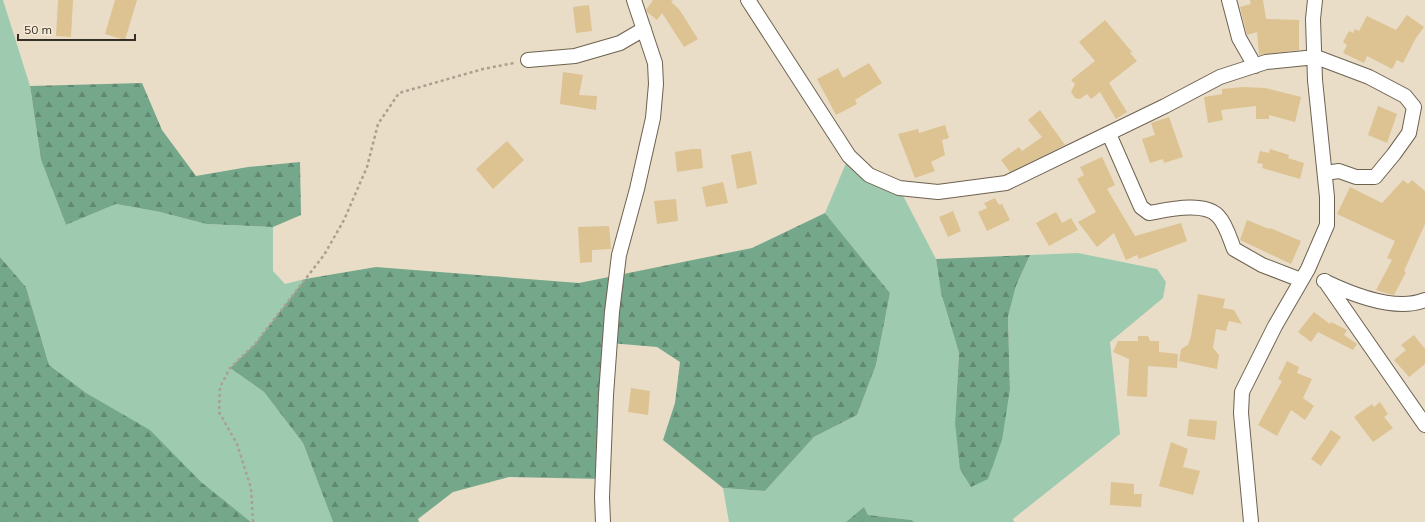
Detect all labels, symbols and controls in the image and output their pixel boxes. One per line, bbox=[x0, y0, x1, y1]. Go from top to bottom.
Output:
scale bar bbox=[18, 16, 135, 42]
text: 50 m bbox=[24, 22, 52, 37]

